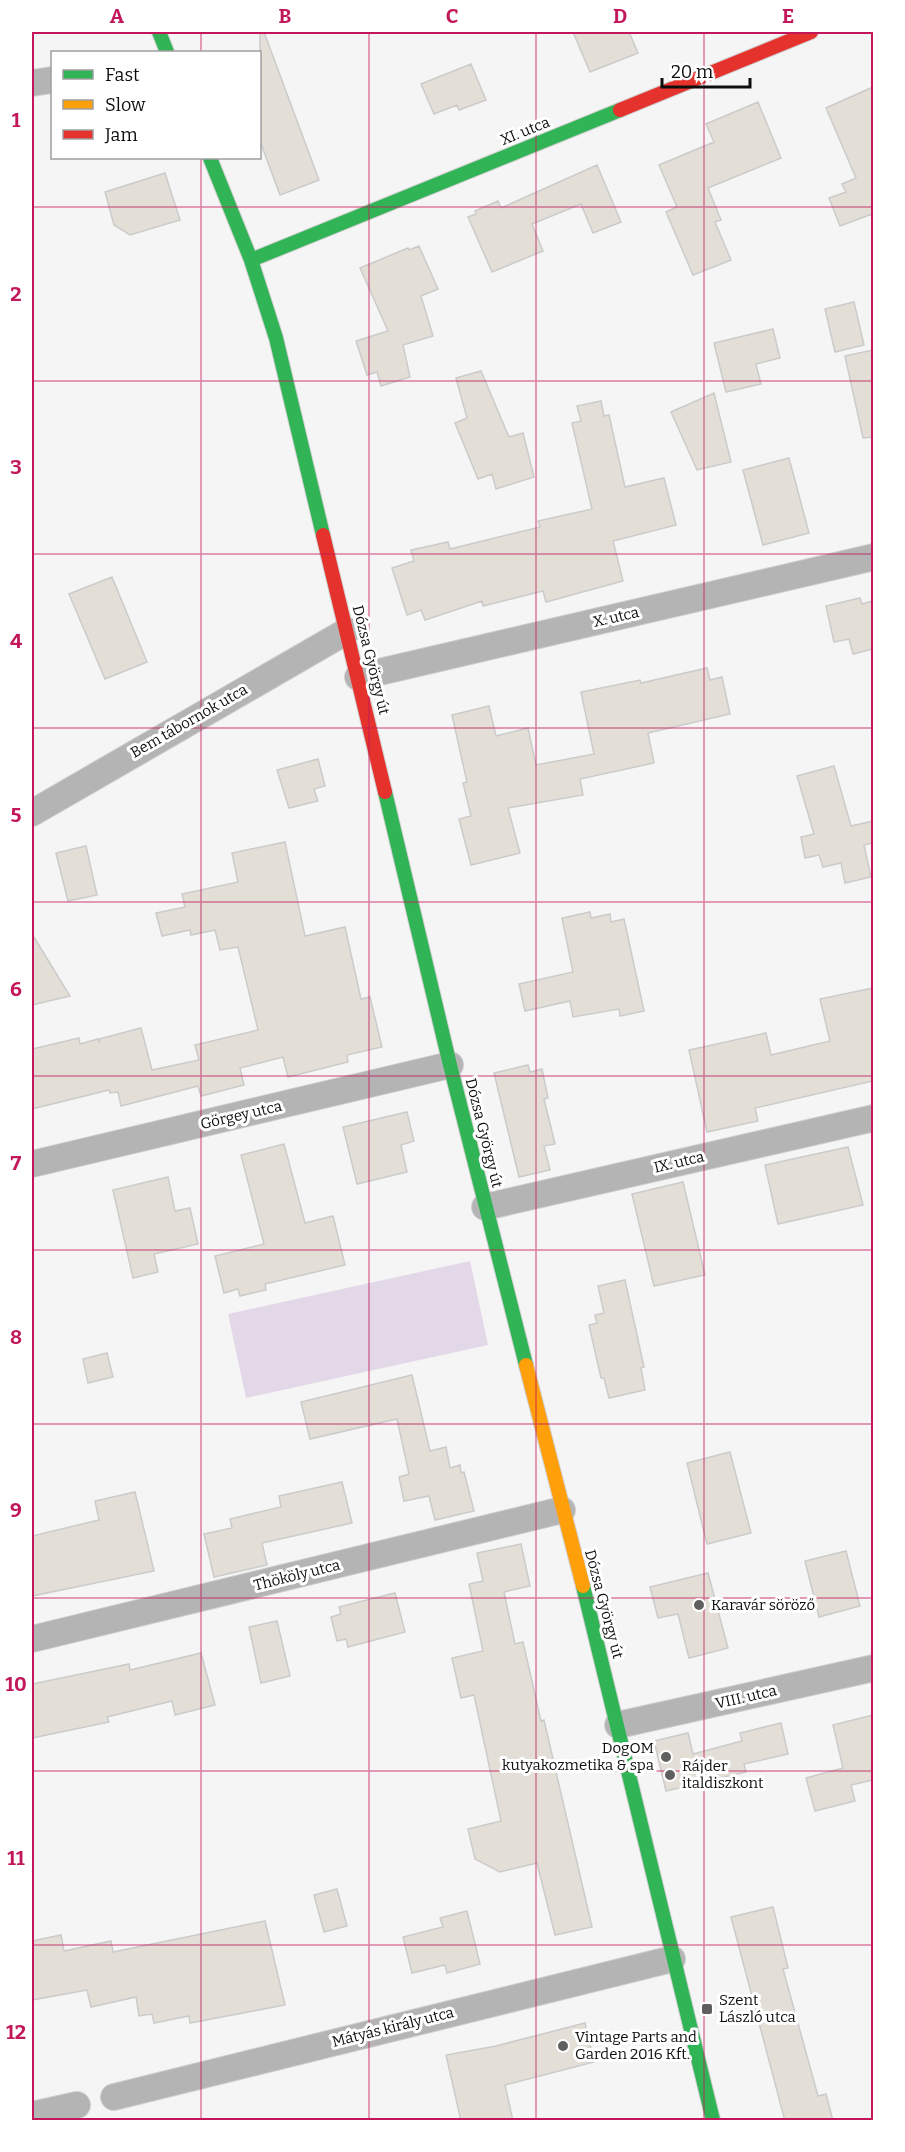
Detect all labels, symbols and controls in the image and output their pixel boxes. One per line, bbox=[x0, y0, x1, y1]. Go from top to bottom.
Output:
text: A bbox=[110, 4, 125, 28]
text: B bbox=[279, 4, 292, 28]
text: C bbox=[446, 4, 458, 28]
text: D bbox=[613, 4, 627, 28]
text: E bbox=[782, 4, 794, 28]
legend bbox=[51, 51, 261, 159]
scale bar bbox=[662, 51, 750, 89]
text: 20 m bbox=[671, 61, 713, 83]
text: Fast bbox=[105, 64, 140, 86]
text: Slow bbox=[105, 94, 146, 116]
text: 1 bbox=[12, 108, 21, 132]
street label: XI. utca bbox=[498, 113, 552, 149]
text: Jam bbox=[104, 124, 138, 146]
text: 2 bbox=[10, 282, 22, 306]
text: 3 bbox=[10, 455, 22, 479]
street label: Dózsa György út bbox=[349, 603, 393, 717]
street label: X. utca bbox=[591, 603, 641, 631]
text: 4 bbox=[10, 629, 22, 653]
street label: Bem tábornok utca bbox=[127, 680, 251, 762]
text: 5 bbox=[11, 803, 22, 827]
text: 6 bbox=[10, 977, 22, 1001]
street label: Dózsa György út bbox=[462, 1076, 506, 1190]
street label: Görgey utca bbox=[198, 1097, 284, 1133]
street label: IX. utca bbox=[652, 1147, 706, 1177]
text: 7 bbox=[11, 1151, 22, 1175]
text: 8 bbox=[10, 1325, 22, 1349]
text: 9 bbox=[10, 1498, 22, 1522]
street label: Dózsa György út bbox=[581, 1548, 627, 1661]
street label: Thököly utca bbox=[252, 1556, 342, 1594]
place label: Karavár söröző bbox=[711, 1596, 815, 1614]
marker: Karavár söröző bbox=[692, 1598, 706, 1612]
text: 10 bbox=[5, 1672, 27, 1696]
street label: VIII. utca bbox=[714, 1681, 778, 1713]
place label: DogOM kutyakozmetika & spa bbox=[502, 1739, 654, 1774]
marker: DogOM kutyakozmetika & spa bbox=[659, 1750, 673, 1764]
place label: Rájder italdiszkont bbox=[682, 1757, 764, 1792]
marker: Rájder italdiszkont bbox=[663, 1768, 677, 1782]
text: 11 bbox=[7, 1846, 25, 1870]
place label: Szent László utca bbox=[719, 1991, 796, 2026]
marker: Szent László utca bbox=[700, 2002, 714, 2016]
street label: Mátyás király utca bbox=[330, 2003, 456, 2051]
text: 12 bbox=[6, 2020, 26, 2044]
place label: Vintage Parts and Garden 2016 Kft. bbox=[575, 2028, 697, 2063]
marker: Vintage Parts and Garden 2016 Kft. bbox=[556, 2039, 570, 2053]

